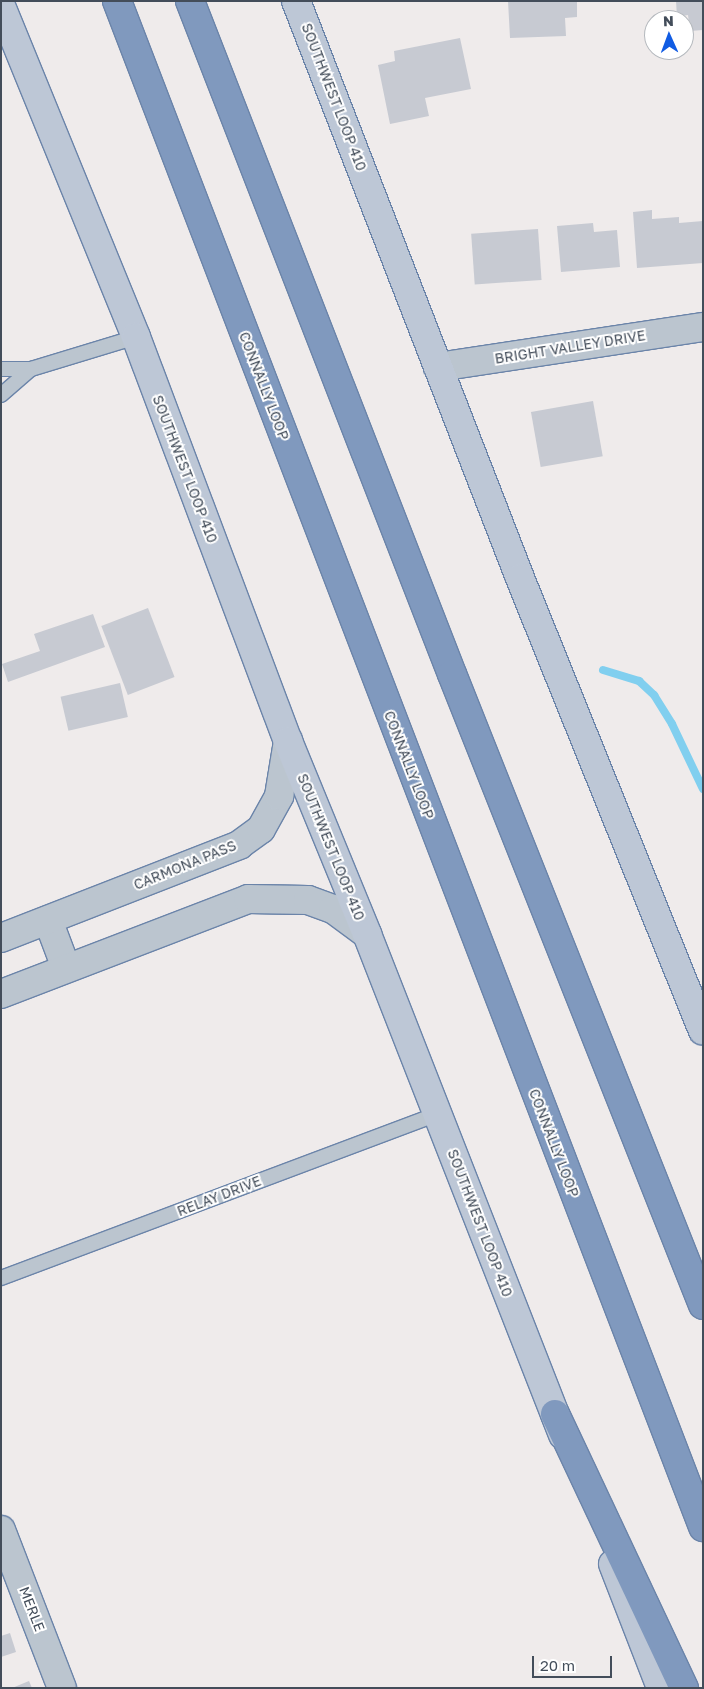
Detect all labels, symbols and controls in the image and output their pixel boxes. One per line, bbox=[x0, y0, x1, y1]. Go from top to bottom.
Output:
north arrow bbox=[644, 10, 694, 60]
text: N bbox=[663, 12, 674, 29]
street label: SOUTHWEST LOOP 410 bbox=[298, 21, 370, 173]
street label: BRIGHT VALLEY DRIVE bbox=[494, 327, 646, 367]
street label: CONNALLY LOOP bbox=[236, 330, 292, 442]
street label: SOUTHWEST LOOP 410 bbox=[149, 393, 221, 545]
street label: CONNALLY LOOP bbox=[381, 709, 437, 821]
street label: SOUTHWEST LOOP 410 bbox=[294, 771, 368, 923]
street label: CARMONA PASS bbox=[131, 837, 239, 893]
street label: CONNALLY LOOP bbox=[526, 1087, 582, 1199]
street label: SOUTHWEST LOOP 410 bbox=[444, 1147, 516, 1299]
street label: RELAY DRIVE bbox=[175, 1172, 263, 1220]
street label: MERLE bbox=[16, 1584, 48, 1634]
scale bar bbox=[534, 1646, 614, 1678]
text: 20 m bbox=[540, 1656, 575, 1674]

